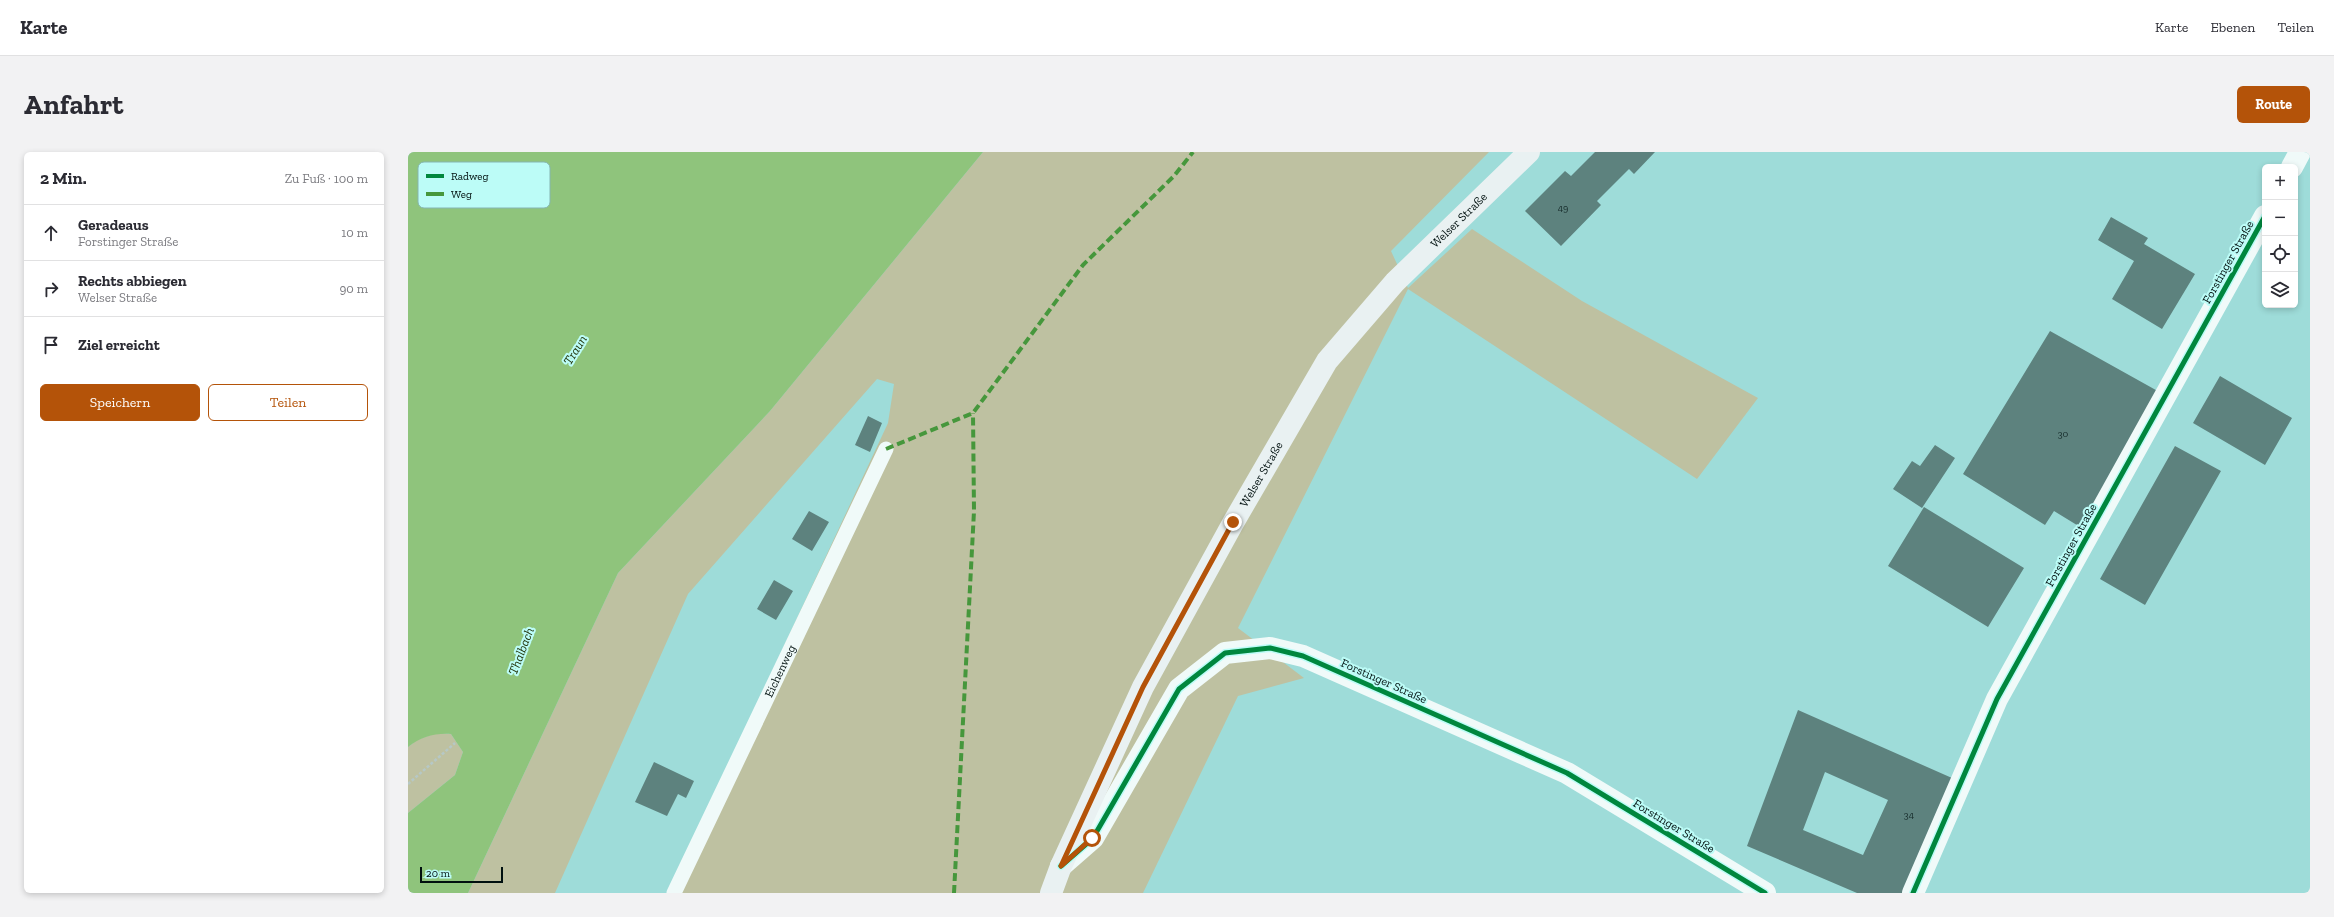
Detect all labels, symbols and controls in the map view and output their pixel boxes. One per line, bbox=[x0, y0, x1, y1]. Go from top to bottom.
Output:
text: Karte bbox=[20, 16, 68, 39]
text: Karte bbox=[2155, 19, 2188, 36]
text: Ebenen bbox=[2210, 19, 2255, 36]
text: Teilen bbox=[2277, 19, 2314, 36]
button: Route bbox=[2237, 86, 2310, 123]
text: Anfahrt bbox=[24, 88, 123, 121]
legend bbox=[418, 162, 550, 208]
map controls bbox=[2262, 164, 2298, 308]
button: + bbox=[2262, 164, 2298, 200]
text: 2 Min. bbox=[40, 168, 87, 188]
text: Radweg bbox=[451, 170, 489, 183]
text: Zu Fuß · 100 m bbox=[285, 171, 368, 186]
text: Weg bbox=[451, 188, 472, 201]
street label: Welser Straße bbox=[1428, 189, 1490, 251]
button: − bbox=[2262, 200, 2298, 236]
house number: 49 bbox=[1558, 202, 1568, 214]
text: Geradeaus bbox=[78, 216, 149, 234]
street label: Forstinger Straße bbox=[2199, 218, 2257, 306]
icon: ahead bbox=[40, 222, 62, 244]
text: 10 m bbox=[341, 225, 368, 240]
text: Forstinger Straße bbox=[78, 234, 178, 249]
button: locate bbox=[2262, 236, 2298, 272]
text: Rechts abbiegen bbox=[78, 272, 187, 290]
button: layers bbox=[2262, 272, 2298, 308]
icon: right bbox=[40, 278, 62, 300]
text: 90 m bbox=[339, 281, 368, 296]
text: Welser Straße bbox=[78, 290, 157, 305]
water label: Traun bbox=[560, 332, 590, 368]
icon: arrive bbox=[40, 334, 62, 356]
text: Ziel erreicht bbox=[78, 336, 160, 354]
button: Speichern bbox=[40, 384, 200, 421]
button: Teilen bbox=[208, 384, 368, 421]
house number: 30 bbox=[2058, 428, 2069, 440]
street label: Welser Straße bbox=[1237, 439, 1286, 510]
street label: Forstinger Straße bbox=[2042, 501, 2100, 589]
route end bbox=[1224, 513, 1242, 531]
water label: Thalbach bbox=[505, 625, 537, 677]
street label: Eichenweg bbox=[762, 642, 799, 699]
street label: Forstinger Straße bbox=[1339, 656, 1429, 706]
street label: Forstinger Straße bbox=[1631, 796, 1718, 856]
house number: 34 bbox=[1904, 809, 1915, 821]
route start bbox=[1083, 829, 1101, 847]
scale bar bbox=[420, 865, 503, 884]
text: 20 m bbox=[426, 867, 450, 880]

